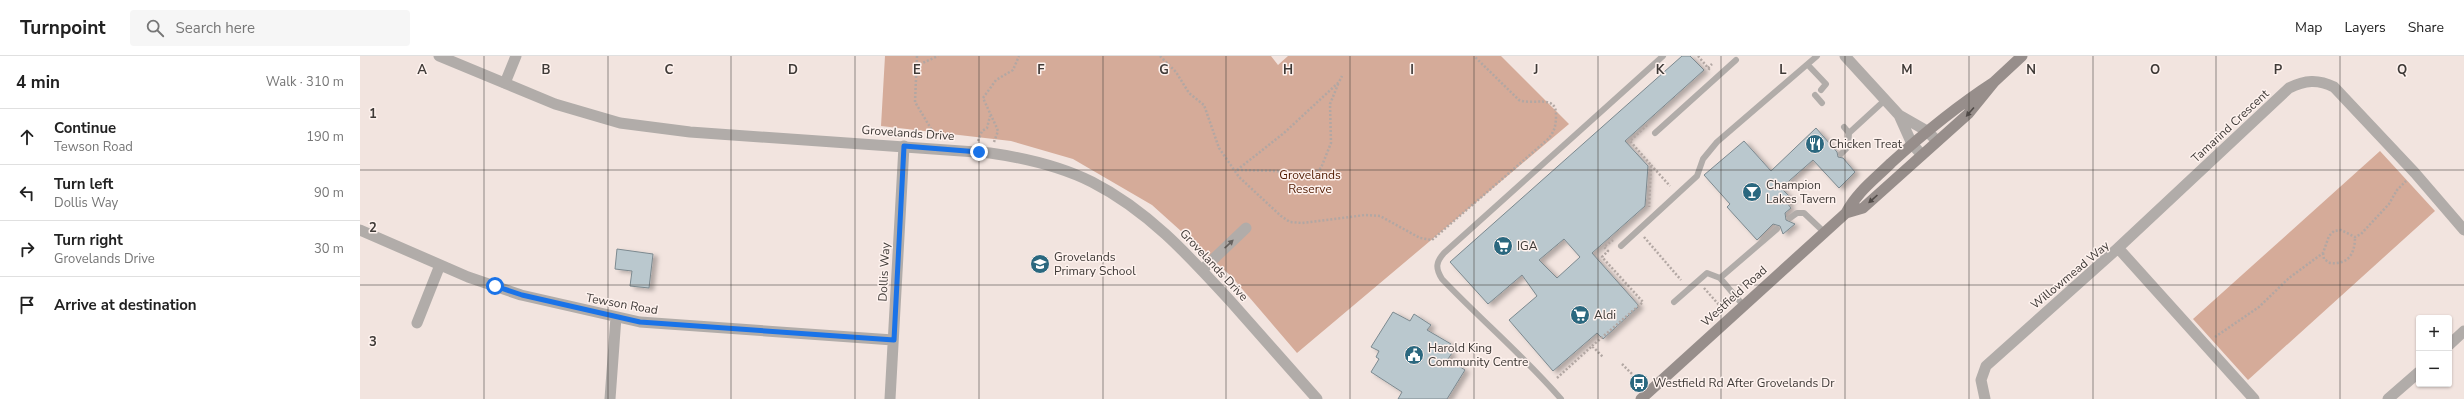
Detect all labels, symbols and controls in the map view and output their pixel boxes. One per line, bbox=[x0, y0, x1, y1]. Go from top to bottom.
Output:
search box bbox=[130, 10, 410, 46]
text: Turnpoint bbox=[20, 15, 106, 41]
icon: search bbox=[144, 17, 166, 39]
text: Search here bbox=[176, 18, 255, 38]
text: Map bbox=[2295, 18, 2322, 37]
text: Layers bbox=[2344, 18, 2386, 37]
text: Share bbox=[2408, 18, 2444, 37]
text: A bbox=[417, 61, 427, 79]
text: B bbox=[542, 61, 551, 79]
text: C bbox=[665, 61, 674, 79]
text: D bbox=[788, 61, 798, 79]
text: E bbox=[913, 61, 921, 79]
text: F bbox=[1037, 61, 1045, 79]
text: G bbox=[1159, 61, 1169, 79]
text: H bbox=[1283, 61, 1293, 79]
text: I bbox=[1410, 61, 1414, 79]
text: J bbox=[1533, 61, 1538, 79]
text: K bbox=[1656, 61, 1665, 79]
text: L bbox=[1779, 61, 1787, 79]
text: M bbox=[1901, 61, 1913, 79]
text: N bbox=[2026, 61, 2036, 79]
text: O bbox=[2150, 61, 2160, 79]
text: P bbox=[2274, 61, 2283, 79]
text: Q bbox=[2397, 61, 2407, 79]
text: 4 min bbox=[16, 71, 60, 94]
text: Walk · 310 m bbox=[266, 73, 344, 91]
street label: Tamarind Crescent bbox=[2188, 85, 2273, 166]
text: 1 bbox=[369, 105, 377, 123]
one-way arrow bbox=[1965, 107, 1974, 117]
text: Continue bbox=[54, 118, 116, 138]
street label: Grovelands Drive bbox=[861, 122, 955, 144]
icon: ahead bbox=[16, 126, 38, 148]
text: 190 m bbox=[306, 128, 344, 146]
restaurant icon: Chicken Treat bbox=[1804, 133, 1826, 155]
place label: Chicken Treat bbox=[1829, 136, 1903, 152]
text: Tewson Road bbox=[54, 138, 133, 156]
route end bbox=[970, 143, 988, 161]
park label: Grovelands Reserve bbox=[1279, 167, 1341, 197]
text: Turn left bbox=[54, 174, 113, 194]
place label: Champion Lakes Tavern bbox=[1766, 177, 1836, 207]
bar icon: Champion Lakes Tavern bbox=[1741, 181, 1763, 203]
icon: left bbox=[16, 182, 38, 204]
text: 90 m bbox=[314, 184, 344, 202]
text: Dollis Way bbox=[54, 194, 118, 212]
one-way arrow bbox=[1868, 194, 1878, 204]
text: 2 bbox=[369, 219, 377, 237]
street label: Grovelands Drive bbox=[1176, 226, 1252, 304]
text: Turn right bbox=[54, 230, 123, 250]
supermarket icon: IGA bbox=[1492, 235, 1514, 257]
street label: Willowmead Way bbox=[2027, 237, 2113, 313]
icon: right bbox=[16, 238, 38, 260]
place label: IGA bbox=[1517, 238, 1538, 254]
one-way arrow bbox=[1224, 239, 1234, 249]
text: 30 m bbox=[314, 240, 344, 258]
street label: Dollis Way bbox=[874, 241, 894, 302]
place label: Grovelands Primary School bbox=[1054, 249, 1136, 279]
text: Grovelands Drive bbox=[54, 250, 155, 268]
school or university icon: Grovelands Primary School bbox=[1029, 253, 1051, 275]
street label: Westfield Road bbox=[1698, 262, 1770, 330]
route start bbox=[486, 277, 504, 295]
street label: Tewson Road bbox=[585, 290, 659, 318]
icon: arrive bbox=[16, 294, 38, 316]
text: Arrive at destination bbox=[54, 295, 197, 315]
supermarket icon: Aldi bbox=[1569, 304, 1591, 326]
place label: Aldi bbox=[1594, 307, 1616, 323]
map controls bbox=[2416, 315, 2452, 387]
button: + bbox=[2416, 315, 2452, 351]
text: 3 bbox=[369, 333, 377, 351]
place label: Harold King Community Centre bbox=[1428, 340, 1528, 370]
public building icon: Harold King Community Centre bbox=[1403, 344, 1425, 366]
button: − bbox=[2416, 351, 2452, 387]
bus stop icon: Westfield Rd After Grovelands Dr bbox=[1628, 372, 1650, 394]
place label: Westfield Rd After Grovelands Dr bbox=[1653, 375, 1835, 391]

